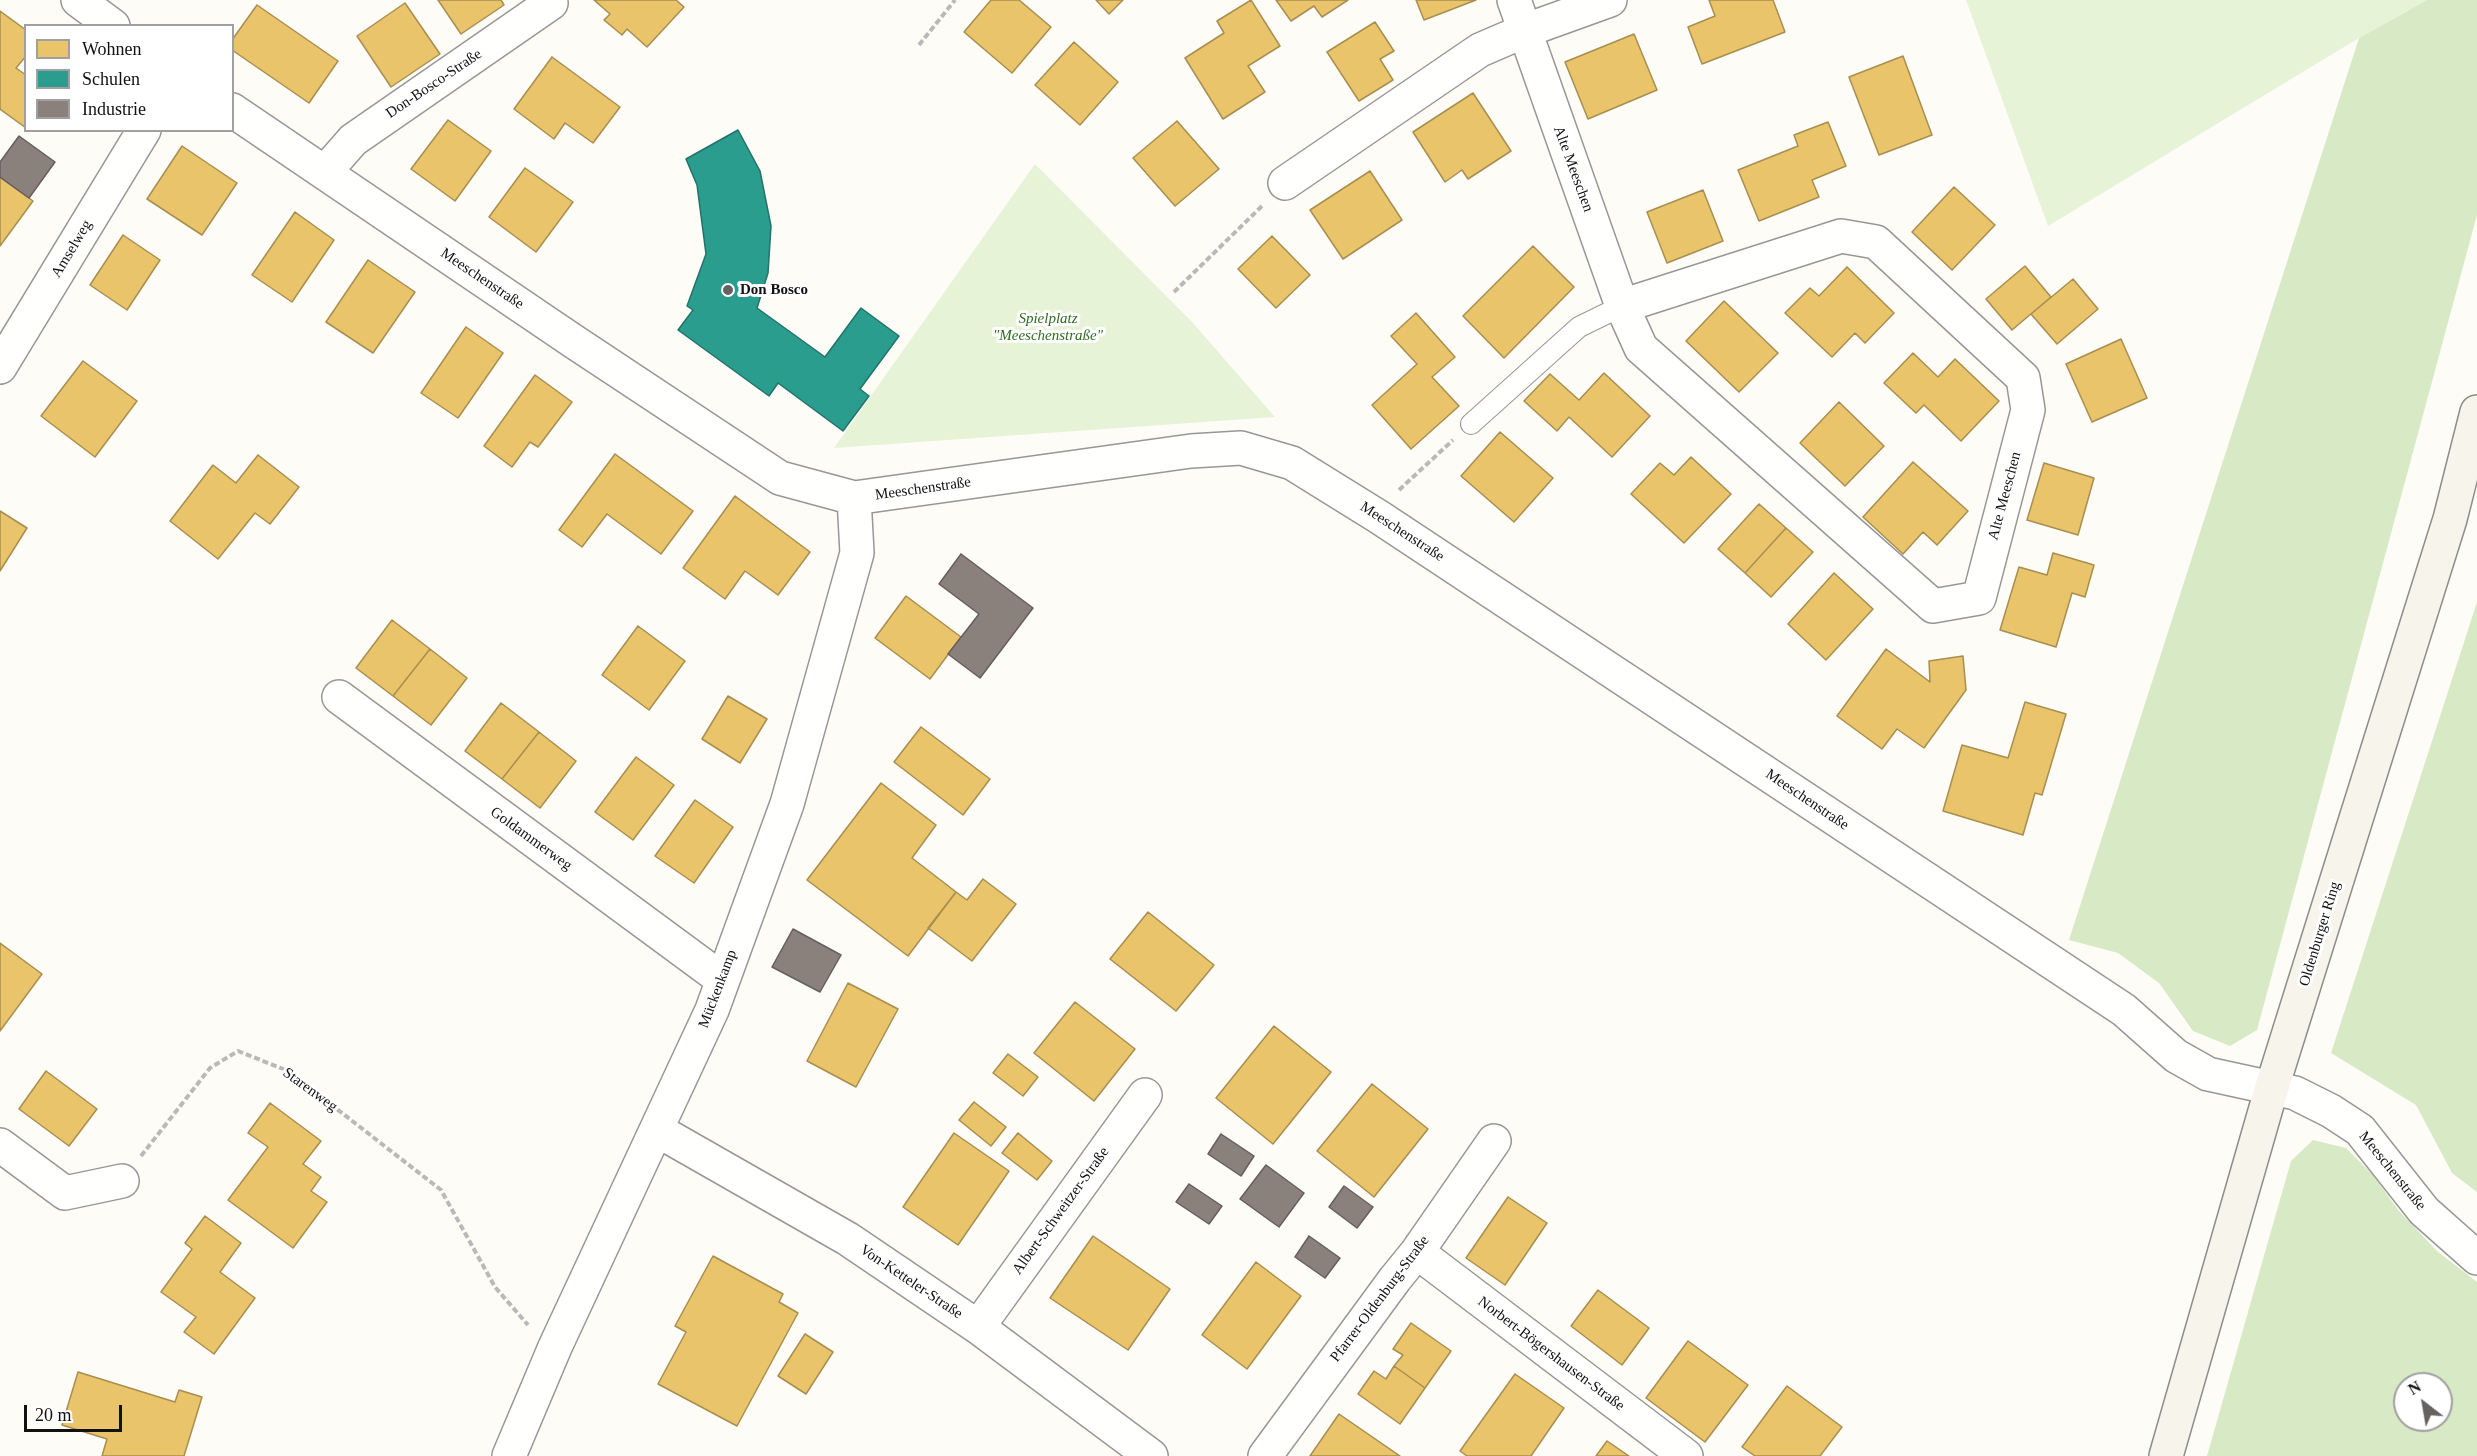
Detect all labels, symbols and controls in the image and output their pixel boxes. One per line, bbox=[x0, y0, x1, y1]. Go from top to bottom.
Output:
legend bbox=[24, 24, 234, 132]
text: Wohnen bbox=[82, 39, 142, 59]
street label: Don-Bosco-Straße bbox=[383, 45, 485, 123]
text: Schulen bbox=[82, 69, 140, 89]
text: Industrie bbox=[82, 99, 146, 119]
street label: Alte Meeschen bbox=[1549, 123, 1597, 215]
street label: Amselweg bbox=[48, 217, 96, 281]
street label: Meeschenstraße bbox=[437, 245, 527, 313]
place label: Don Bosco bbox=[740, 281, 808, 299]
marker: Don Bosco bbox=[721, 283, 735, 297]
park label: Spielplatz "Meeschenstraße" bbox=[993, 310, 1103, 345]
street label: Alte Meeschen bbox=[1985, 450, 2025, 542]
street label: Meeschenstraße bbox=[874, 473, 972, 505]
street label: Meeschenstraße bbox=[1357, 498, 1447, 566]
street label: Meeschenstraße bbox=[1762, 766, 1852, 834]
street label: Goldammerweg bbox=[487, 803, 575, 875]
street label: Oldenburger Ring bbox=[2296, 880, 2344, 988]
street label: Mückenkamp bbox=[695, 947, 741, 1031]
street label: Starenweg bbox=[279, 1064, 341, 1116]
street label: Meeschenstraße bbox=[2355, 1128, 2429, 1214]
street label: Albert-Schweitzer-Straße bbox=[1009, 1144, 1113, 1278]
street label: Pfarrer-Oldenburg-Straße bbox=[1327, 1232, 1433, 1366]
street label: Von-Ketteler-Straße bbox=[856, 1241, 966, 1323]
street label: Norbert-Bögershausen-Straße bbox=[1474, 1293, 1628, 1415]
north arrow bbox=[2393, 1372, 2453, 1432]
text: N bbox=[2405, 1378, 2424, 1398]
scale bar bbox=[27, 1393, 124, 1431]
text: 20 m bbox=[35, 1405, 72, 1425]

